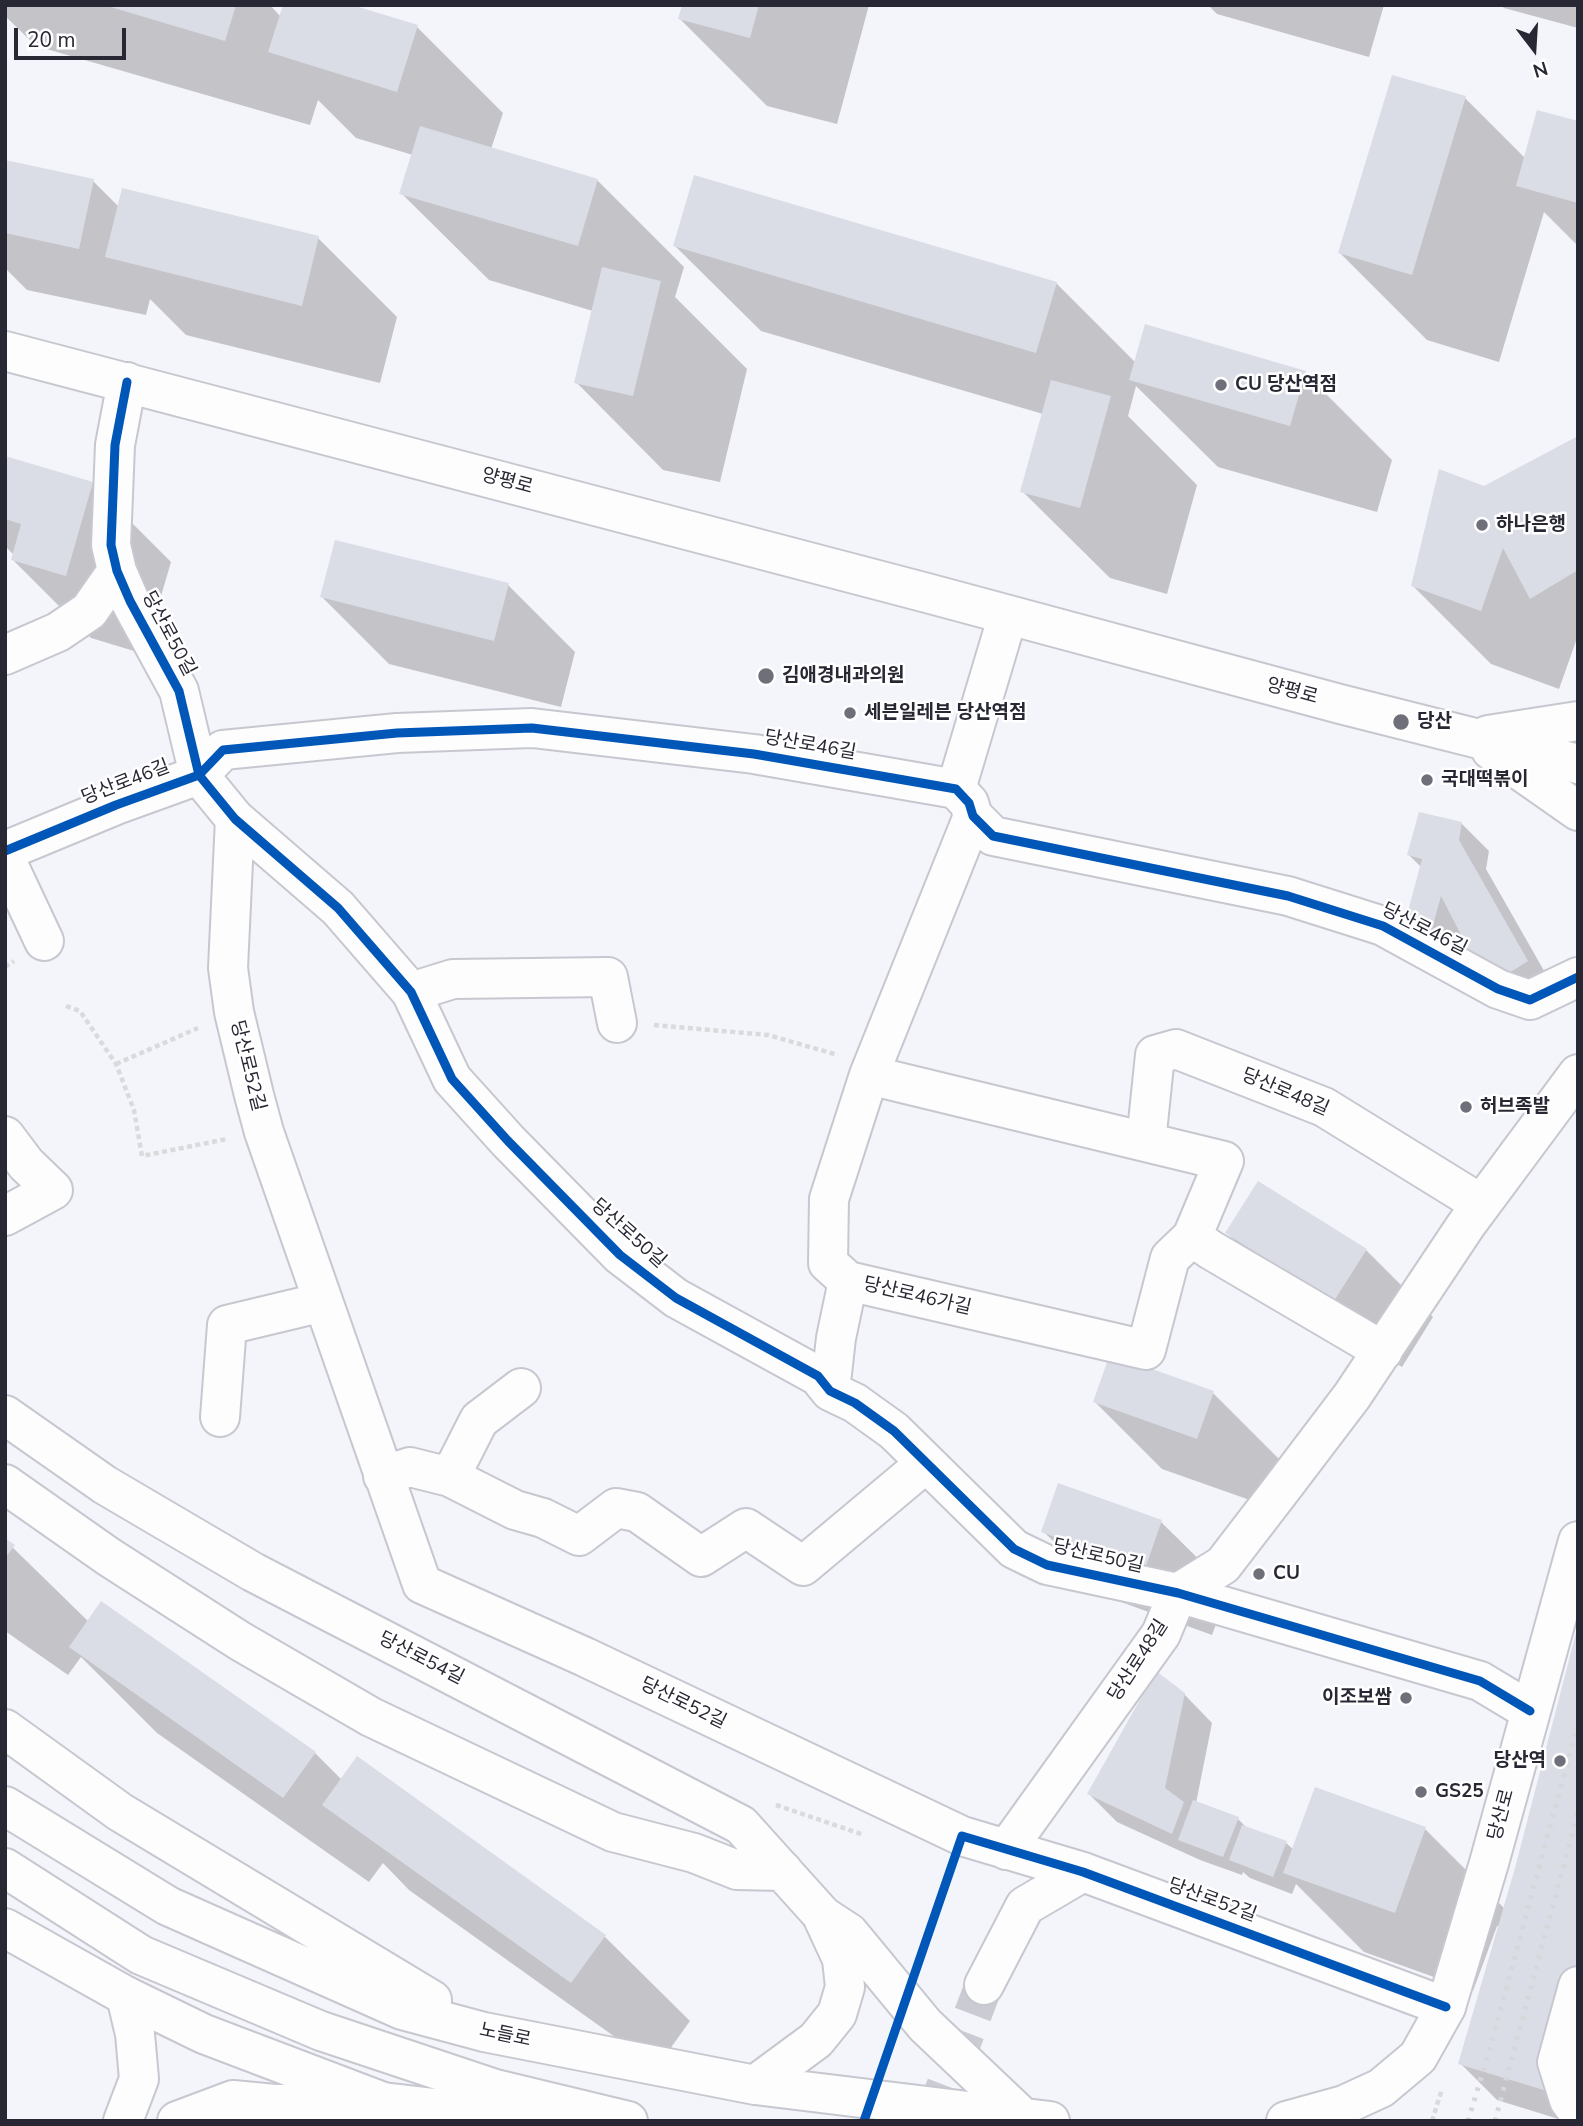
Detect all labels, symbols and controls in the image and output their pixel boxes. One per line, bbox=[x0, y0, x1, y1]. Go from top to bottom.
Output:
scale bar bbox=[18, 14, 130, 58]
north arrow bbox=[1499, 14, 1569, 84]
text: 20 m bbox=[27, 26, 76, 54]
text: N bbox=[1530, 55, 1551, 84]
place label: CU 당산역점 bbox=[1235, 374, 1337, 396]
marker: CU 당산역점 bbox=[1213, 377, 1229, 393]
street label: 양평로 bbox=[479, 464, 535, 500]
place label: 하나은행 bbox=[1496, 514, 1566, 536]
marker: 하나은행 bbox=[1474, 517, 1490, 533]
street label: 당산로50길 bbox=[136, 588, 200, 680]
place label: 김애경내과의원 bbox=[782, 665, 904, 687]
marker: 김애경내과의원 bbox=[756, 666, 776, 686]
street label: 양평로 bbox=[1264, 674, 1320, 710]
place label: 세븐일레븐 당산역점 bbox=[864, 702, 1026, 724]
marker: 세븐일레븐 당산역점 bbox=[842, 705, 858, 721]
place label: 당산 bbox=[1417, 711, 1452, 733]
marker: 당산 bbox=[1391, 712, 1411, 732]
street label: 당산로46길 bbox=[762, 727, 858, 765]
street label: 당산로46길 bbox=[79, 756, 173, 810]
place label: 국대떡볶이 bbox=[1441, 769, 1528, 791]
marker: 국대떡볶이 bbox=[1419, 772, 1435, 788]
street label: 당산로46길 bbox=[1378, 899, 1470, 961]
street label: 당산로52길 bbox=[225, 1018, 269, 1114]
street label: 당산로48길 bbox=[1238, 1064, 1332, 1122]
place label: 허브족발 bbox=[1480, 1096, 1550, 1118]
marker: 허브족발 bbox=[1458, 1099, 1474, 1115]
street label: 당산로50길 bbox=[586, 1195, 670, 1273]
street label: 당산로46가길 bbox=[861, 1273, 973, 1321]
street label: 당산로50길 bbox=[1050, 1535, 1146, 1579]
place label: CU bbox=[1273, 1563, 1300, 1585]
marker: CU bbox=[1251, 1566, 1267, 1582]
street label: 당산로48길 bbox=[1104, 1616, 1174, 1706]
street label: 당산로54길 bbox=[375, 1628, 467, 1690]
street label: 당산로52길 bbox=[636, 1673, 730, 1735]
place label: 이조보쌈 bbox=[1322, 1687, 1392, 1709]
marker: 이조보쌈 bbox=[1398, 1690, 1414, 1706]
place label: 당산역 bbox=[1494, 1750, 1546, 1772]
marker: 당산역 bbox=[1552, 1753, 1568, 1769]
place label: GS25 bbox=[1435, 1781, 1484, 1803]
marker: GS25 bbox=[1413, 1784, 1429, 1800]
street label: 당산로 bbox=[1484, 1787, 1520, 1843]
street label: 당산로52길 bbox=[1165, 1874, 1259, 1928]
street label: 노들로 bbox=[477, 2019, 533, 2053]

